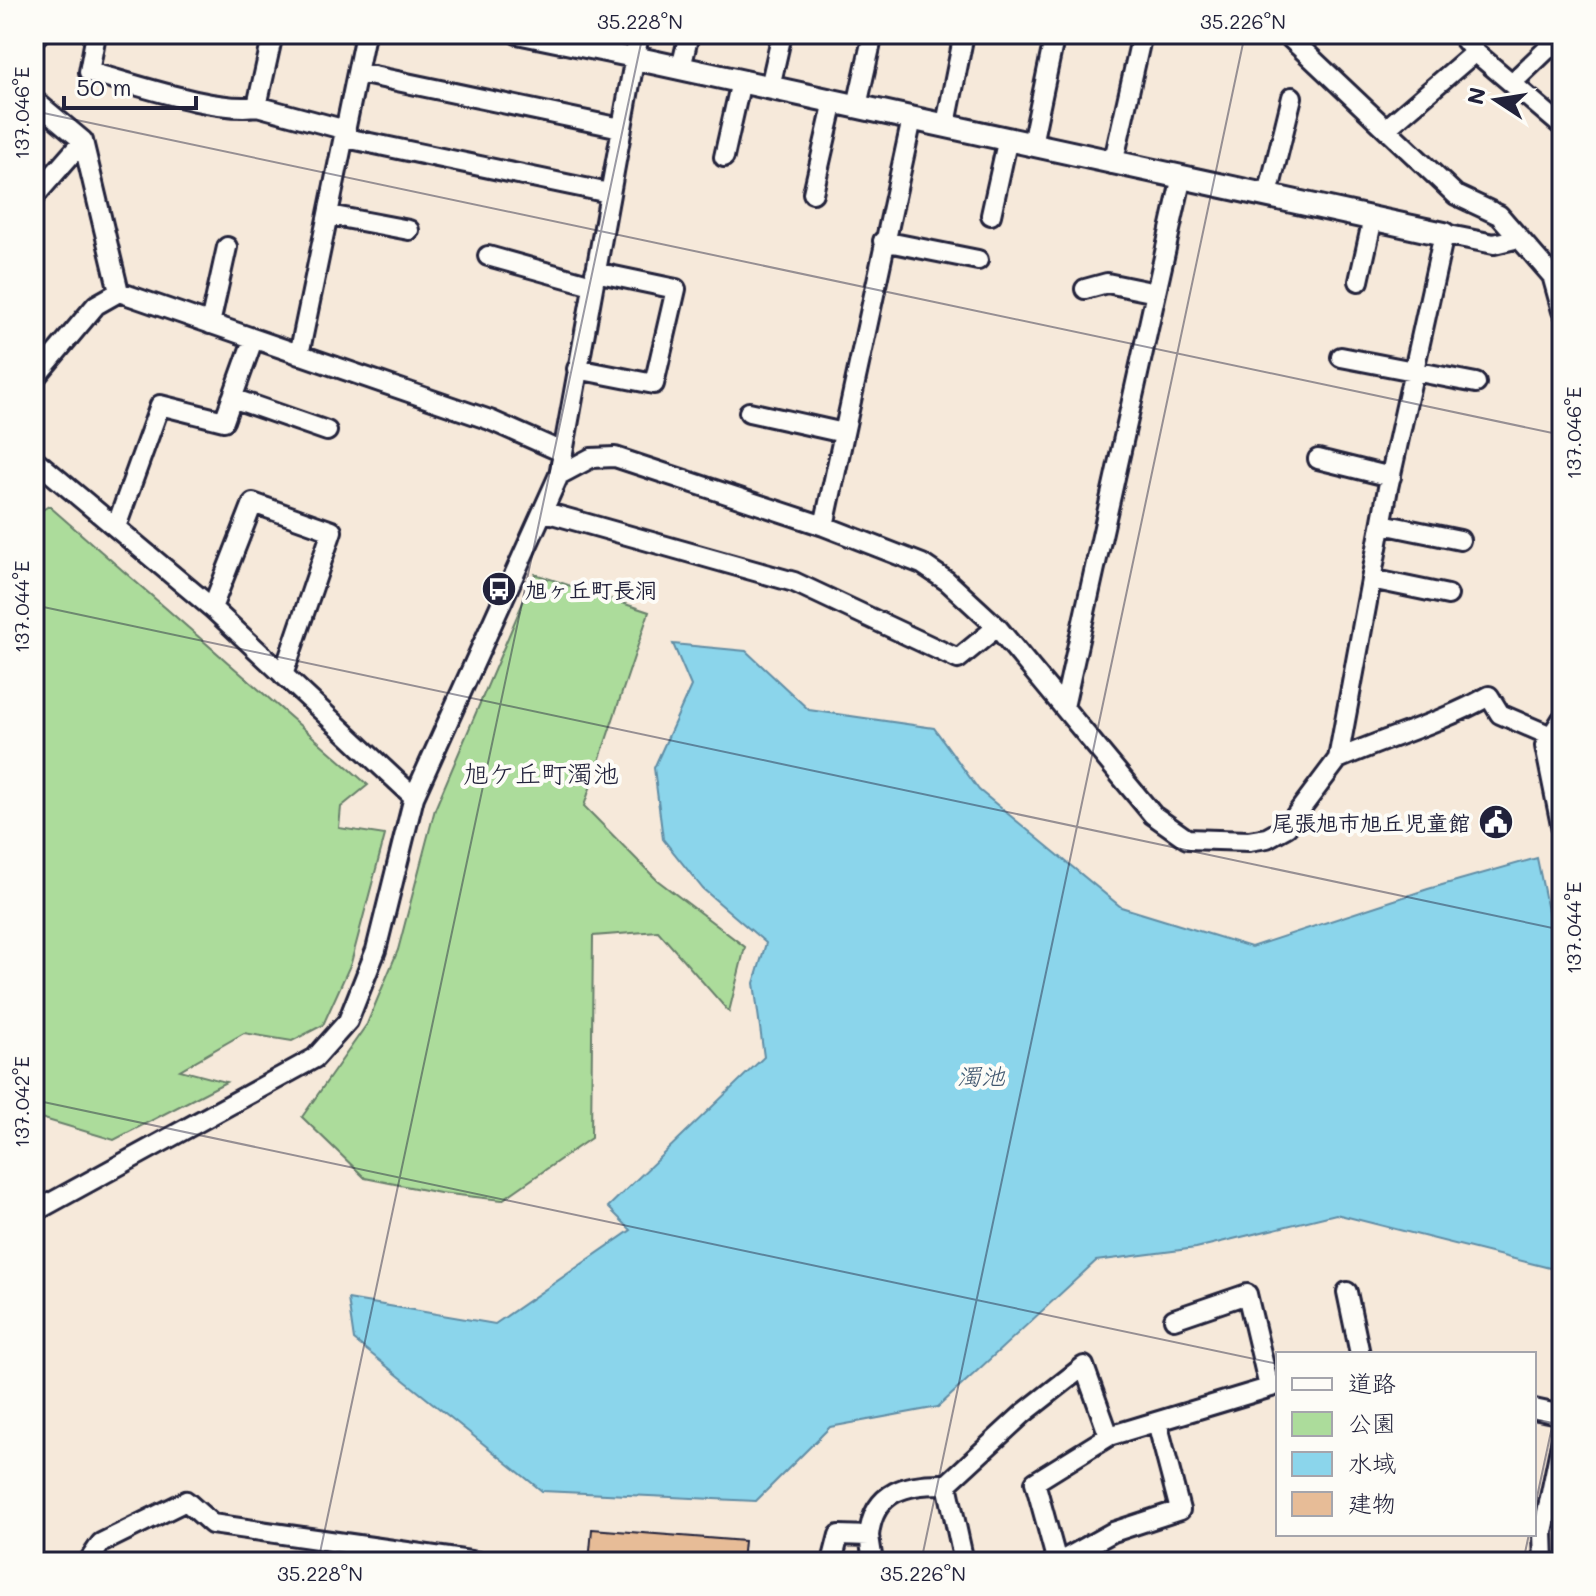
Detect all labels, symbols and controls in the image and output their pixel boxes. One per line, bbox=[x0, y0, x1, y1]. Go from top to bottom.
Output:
text: 35.228°N bbox=[597, 8, 683, 34]
text: 35.226°N bbox=[1200, 8, 1286, 34]
scale bar bbox=[64, 60, 196, 110]
north arrow bbox=[1456, 60, 1536, 140]
text: 137.046°E bbox=[8, 66, 34, 160]
text: 50 m bbox=[76, 71, 132, 102]
text: N bbox=[1460, 85, 1492, 107]
text: 137.046°E bbox=[1560, 386, 1586, 480]
text: 137.044°E bbox=[8, 561, 34, 653]
bus stop icon: 旭ヶ丘町長洞 bbox=[480, 570, 518, 608]
place label: 旭ヶ丘町長洞 bbox=[525, 575, 657, 604]
district label: 旭ケ丘町濁池 bbox=[463, 756, 619, 790]
public building icon: 尾張旭市旭丘児童館 bbox=[1477, 803, 1515, 841]
place label: 尾張旭市旭丘児童館 bbox=[1272, 808, 1470, 837]
text: 137.044°E bbox=[1560, 882, 1586, 974]
text: 137.042°E bbox=[8, 1056, 34, 1148]
water label: 濁池 bbox=[957, 1060, 1006, 1091]
legend bbox=[1276, 1352, 1536, 1536]
text: 道路 bbox=[1348, 1367, 1396, 1398]
text: 公園 bbox=[1348, 1407, 1396, 1438]
text: 水域 bbox=[1348, 1447, 1396, 1478]
text: 建物 bbox=[1348, 1487, 1396, 1518]
text: 35.228°N bbox=[277, 1560, 363, 1586]
text: 35.226°N bbox=[880, 1560, 966, 1586]

